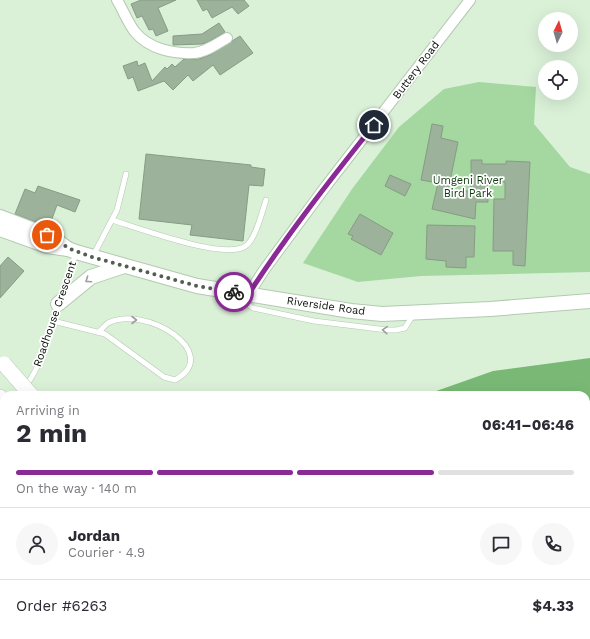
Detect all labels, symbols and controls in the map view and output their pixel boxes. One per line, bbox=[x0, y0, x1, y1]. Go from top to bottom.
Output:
north arrow bbox=[538, 12, 578, 52]
map controls bbox=[538, 12, 578, 100]
street label: Buttery Road bbox=[390, 38, 442, 102]
button: locate bbox=[538, 60, 578, 100]
pin bbox=[357, 108, 391, 142]
icon: home bbox=[363, 114, 385, 136]
park label: Umgeni River Bird Park bbox=[433, 174, 504, 200]
pin bbox=[30, 218, 64, 252]
icon: bag bbox=[36, 224, 58, 246]
street label: Roadhouse Crescent bbox=[31, 259, 79, 368]
courier bbox=[214, 272, 254, 312]
one-way arrow bbox=[85, 275, 92, 283]
icon: bike bbox=[223, 281, 245, 303]
street label: Riverside Road bbox=[286, 294, 366, 318]
one-way arrow bbox=[132, 316, 138, 324]
one-way arrow bbox=[382, 325, 388, 334]
text: Arriving in bbox=[16, 403, 80, 418]
text: 06:41–06:46 bbox=[482, 416, 574, 434]
text: 2 min bbox=[16, 418, 87, 448]
text: On the way · 140 m bbox=[16, 481, 137, 496]
button: person bbox=[16, 523, 58, 565]
button: chat bbox=[480, 523, 522, 565]
button: phone bbox=[532, 523, 574, 565]
text: Jordan bbox=[68, 527, 120, 545]
text: Courier · 4.9 bbox=[68, 545, 145, 560]
text: Order #6263 bbox=[16, 597, 107, 615]
text: $4.33 bbox=[533, 597, 574, 615]

